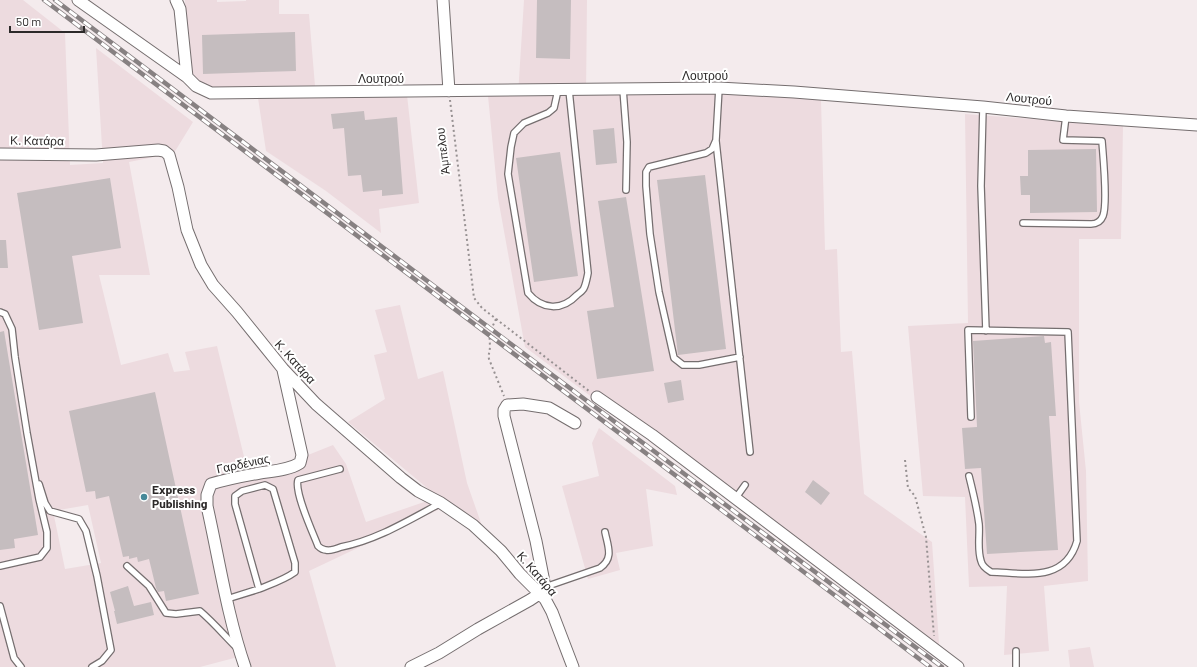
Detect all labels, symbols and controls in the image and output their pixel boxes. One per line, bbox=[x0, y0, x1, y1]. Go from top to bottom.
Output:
scale bar bbox=[10, 8, 84, 34]
text: 50 m bbox=[16, 14, 41, 28]
street label: Λουτρού bbox=[682, 68, 728, 83]
street label: Λουτρού bbox=[358, 71, 404, 86]
street label: Λουτρού bbox=[1005, 89, 1053, 108]
street label: Άμπελου bbox=[432, 127, 452, 175]
street label: Κ. Κατάρα bbox=[10, 133, 64, 148]
street label: Κ. Κατάρα bbox=[272, 337, 319, 387]
street label: Γαρδένιας bbox=[215, 451, 271, 476]
place label: Express Publishing bbox=[152, 482, 208, 510]
marker: Express Publishing bbox=[139, 492, 149, 502]
street label: Κ. Κατάρα bbox=[514, 548, 561, 599]

